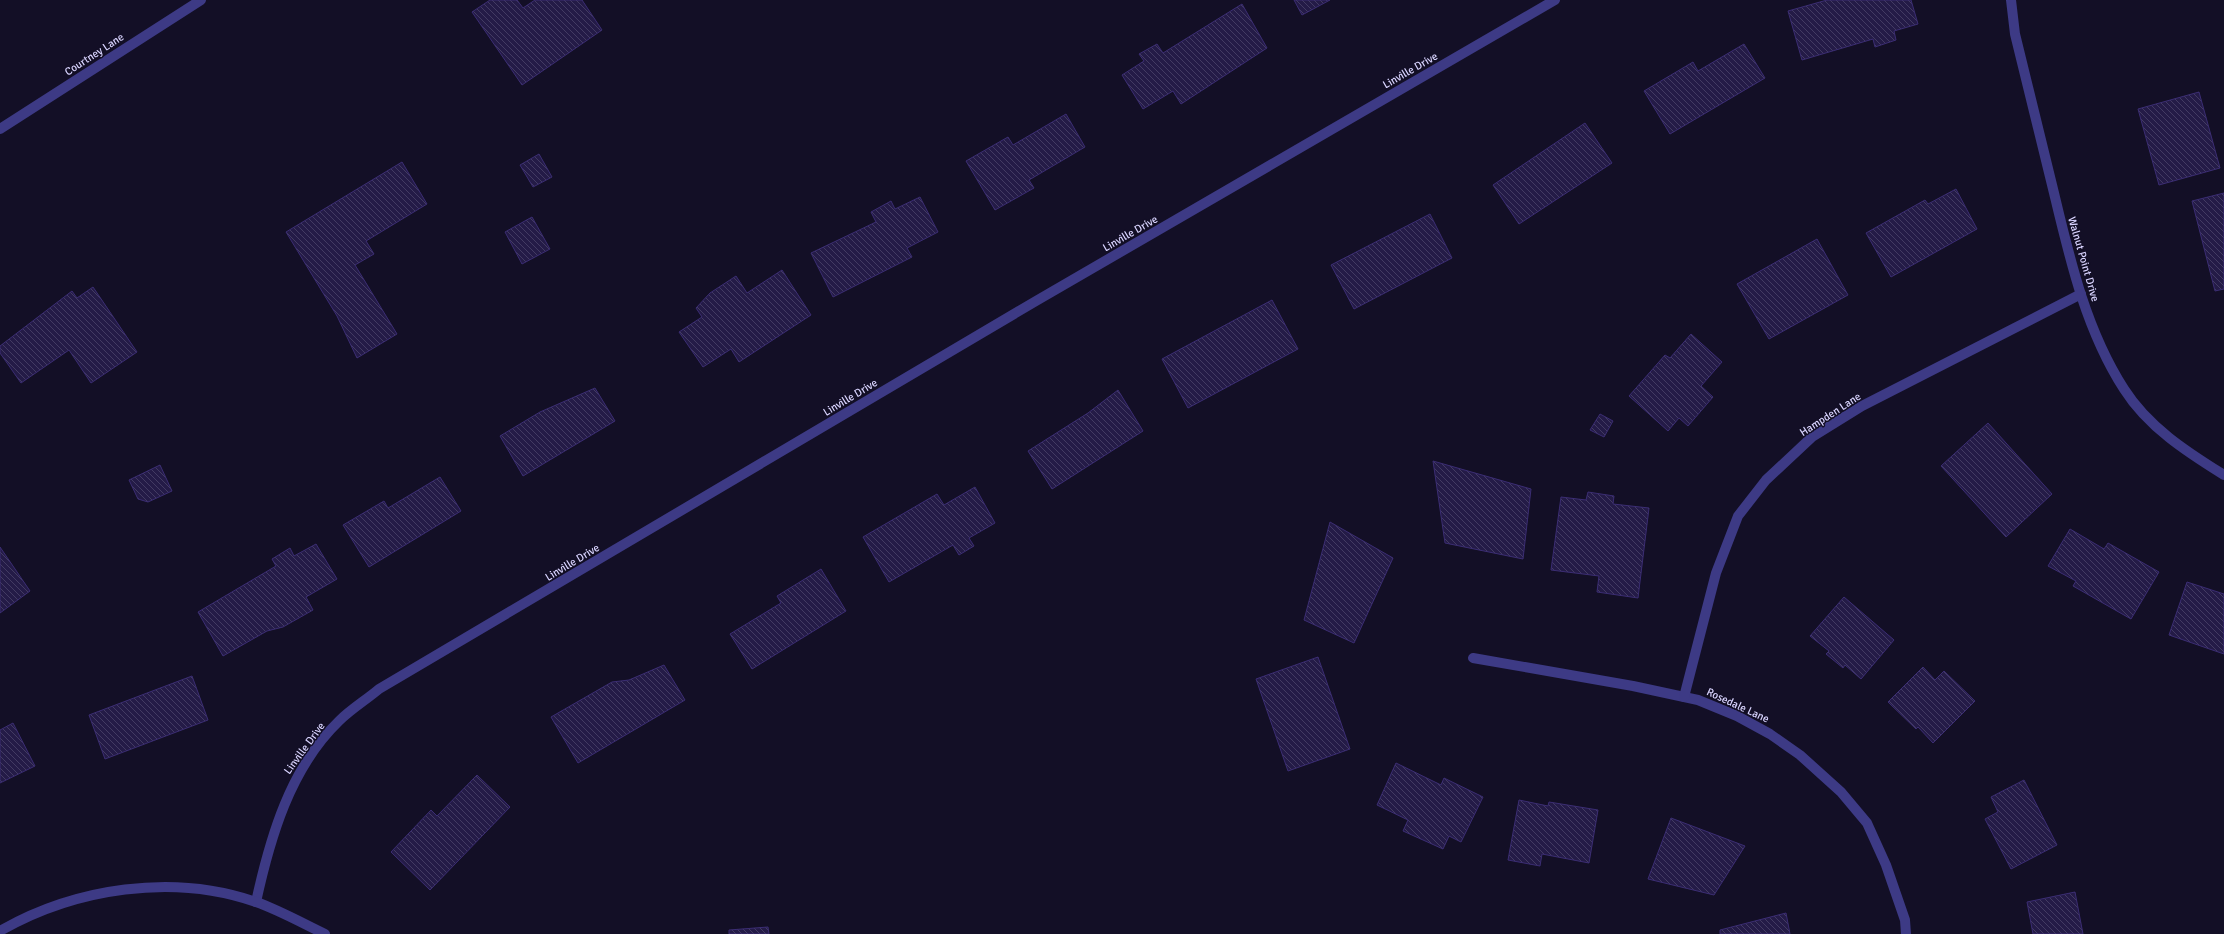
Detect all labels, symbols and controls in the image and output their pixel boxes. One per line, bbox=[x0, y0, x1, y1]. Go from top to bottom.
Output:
street label: Courtney Lane bbox=[62, 30, 126, 78]
street label: Linville Drive bbox=[1381, 50, 1440, 91]
street label: Linville Drive bbox=[1101, 213, 1160, 254]
street label: Walnut Point Drive bbox=[2065, 215, 2102, 303]
street label: Linville Drive bbox=[821, 376, 880, 419]
street label: Hampden Lane bbox=[1797, 390, 1863, 439]
street label: Linville Drive bbox=[543, 541, 602, 584]
street label: Rosedale Lane bbox=[1704, 685, 1771, 726]
street label: Linville Drive bbox=[281, 720, 328, 777]

